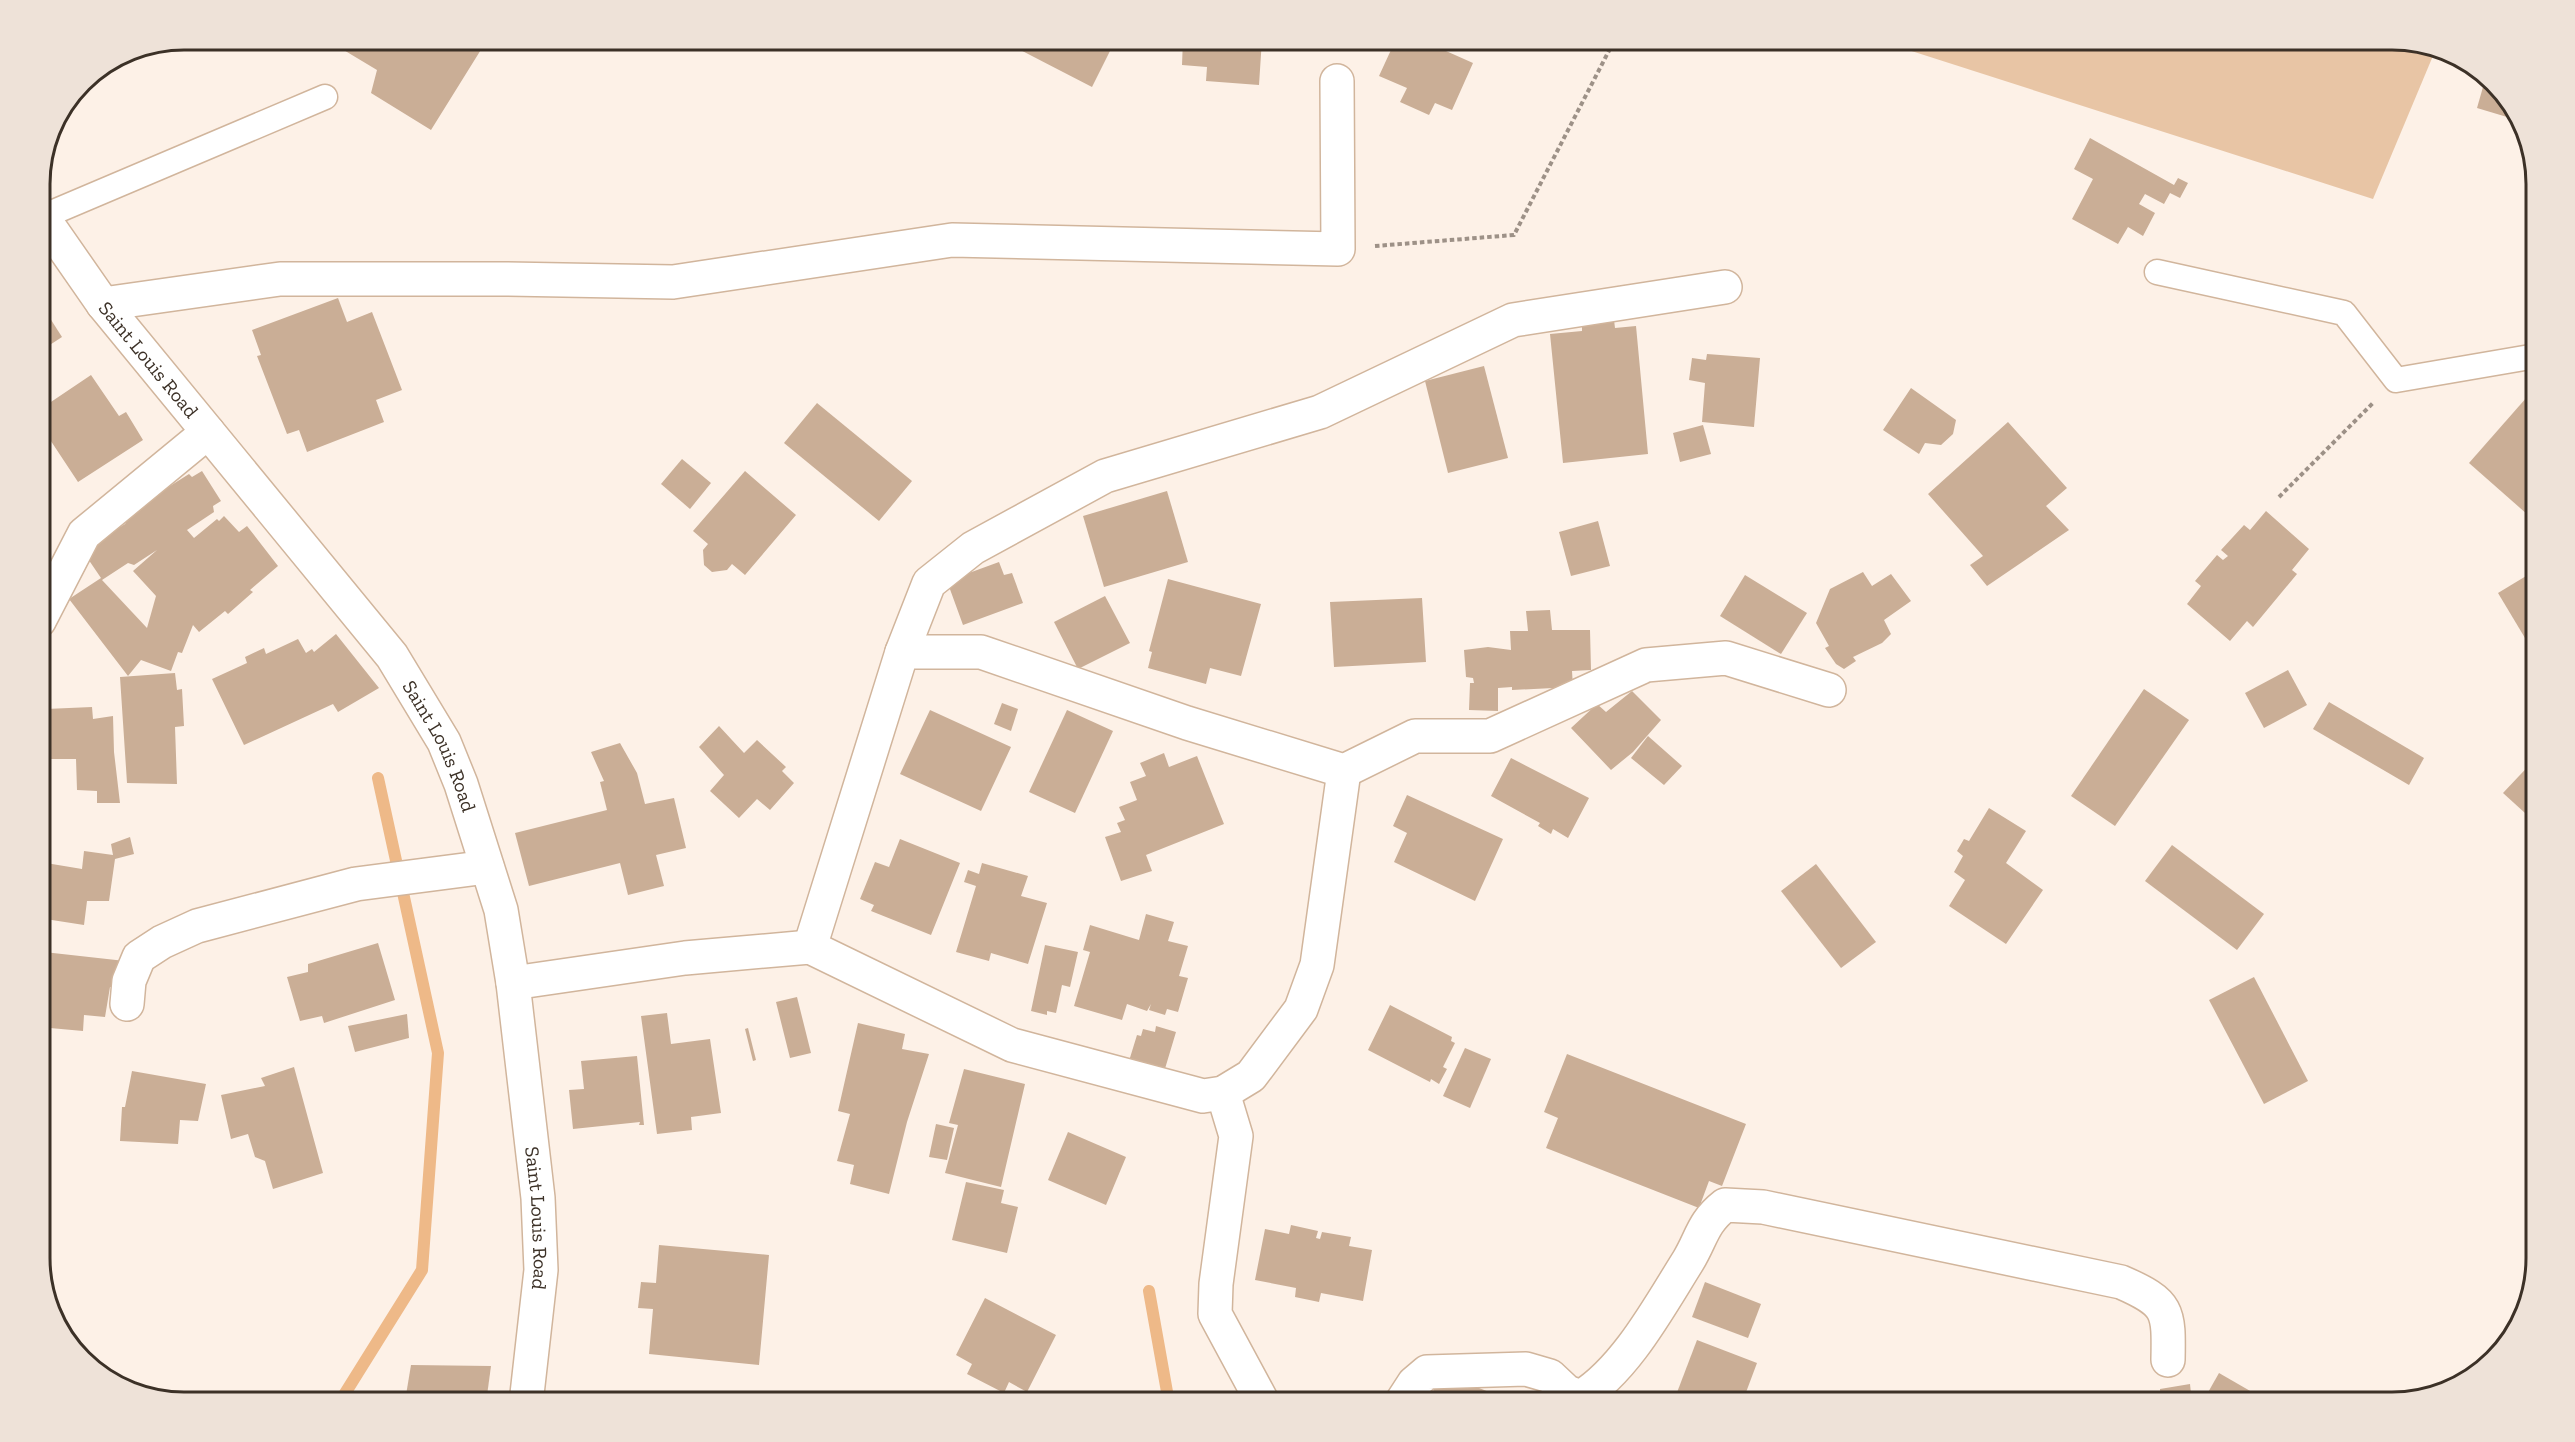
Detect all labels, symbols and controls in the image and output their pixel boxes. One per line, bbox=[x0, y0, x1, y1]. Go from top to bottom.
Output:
street label: Saint Louis Road bbox=[94, 296, 204, 423]
street label: Saint Louis Road bbox=[398, 676, 481, 815]
street label: Saint Louis Road bbox=[520, 1145, 553, 1291]

